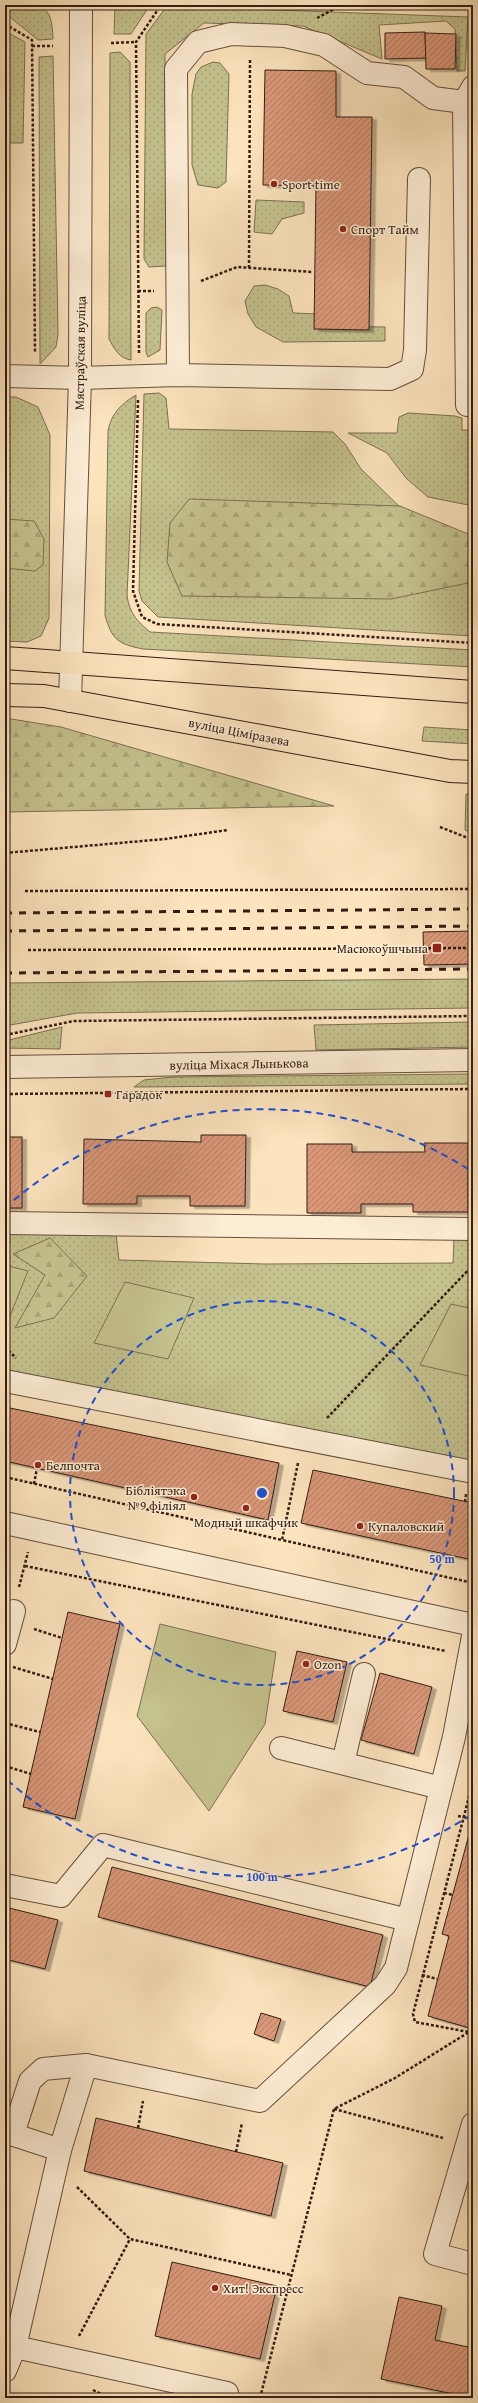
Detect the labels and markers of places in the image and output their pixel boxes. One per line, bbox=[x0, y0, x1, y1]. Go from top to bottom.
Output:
place label: Sport time bbox=[282, 175, 340, 194]
marker: Sport time bbox=[269, 179, 279, 189]
place label: Спорт Тайм bbox=[351, 220, 419, 239]
marker: Спорт Тайм bbox=[338, 224, 348, 234]
place label: Масюкоўшчына bbox=[337, 939, 429, 958]
marker: Масюкоўшчына bbox=[431, 942, 443, 954]
place label: Гарадок bbox=[116, 1085, 162, 1104]
marker: Гарадок bbox=[103, 1089, 113, 1099]
place label: Белпочта bbox=[46, 1456, 101, 1475]
marker: Белпочта bbox=[33, 1460, 43, 1470]
place label: Бібліятэка №9 філіял bbox=[126, 1481, 187, 1515]
centre of rings bbox=[255, 1486, 269, 1500]
marker: Бібліятэка №9 філіял bbox=[189, 1492, 199, 1502]
marker: Модный шкафчик bbox=[241, 1503, 251, 1513]
place label: Модный шкафчик bbox=[194, 1513, 298, 1532]
place label: Купаловский bbox=[368, 1517, 445, 1536]
marker: Купаловский bbox=[355, 1521, 365, 1531]
place label: Ozon bbox=[314, 1655, 342, 1674]
marker: Ozon bbox=[301, 1659, 311, 1669]
place label: Хит! Экспресс bbox=[223, 2279, 304, 2298]
marker: Хит! Экспресс bbox=[210, 2283, 220, 2293]

